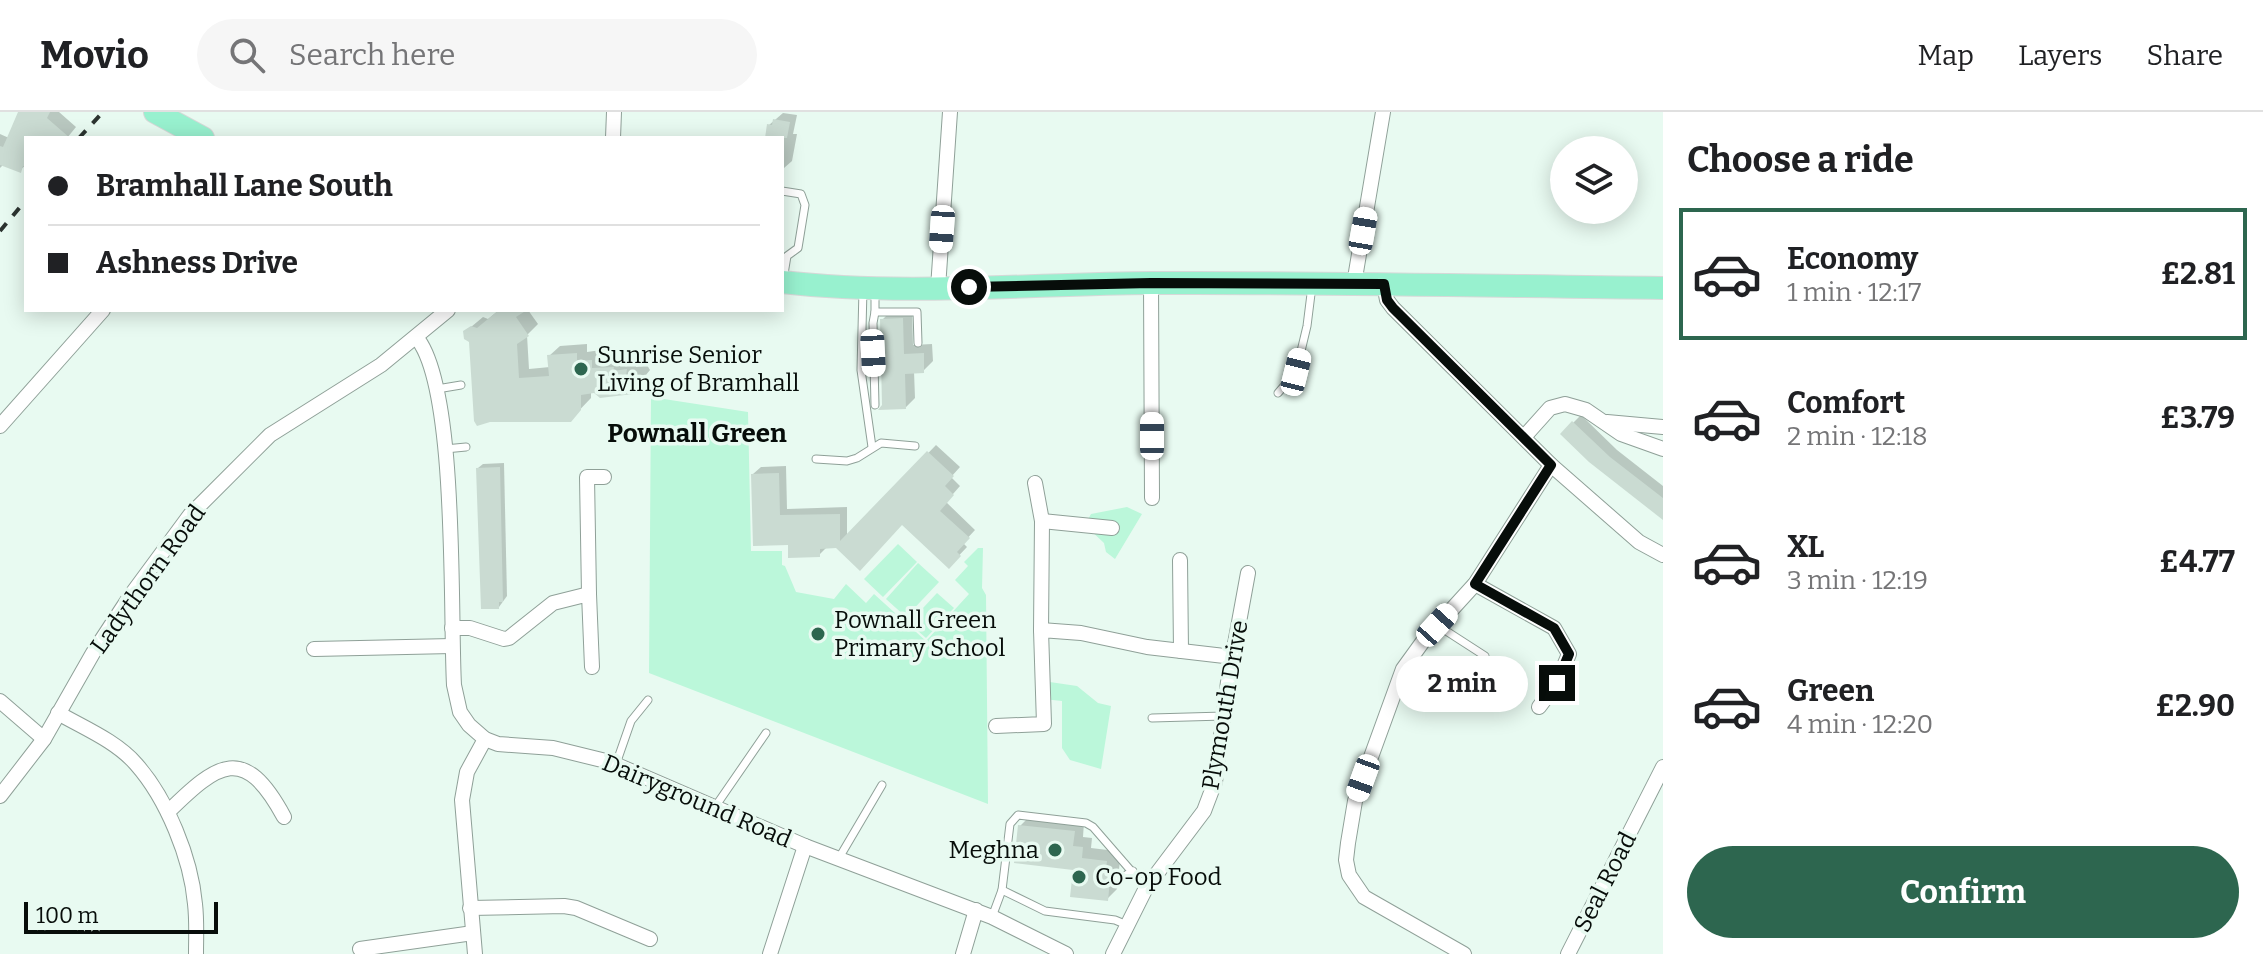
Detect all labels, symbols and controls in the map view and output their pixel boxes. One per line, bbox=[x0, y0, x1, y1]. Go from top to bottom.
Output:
search box bbox=[197, 19, 757, 91]
text: Movio bbox=[40, 32, 149, 78]
icon: search bbox=[225, 33, 269, 77]
text: Search here bbox=[289, 37, 455, 73]
text: Map bbox=[1917, 39, 1974, 72]
text: Layers bbox=[2018, 39, 2102, 72]
text: Share bbox=[2146, 39, 2223, 72]
map controls bbox=[1550, 136, 1638, 224]
button: layers bbox=[1550, 136, 1638, 224]
text: Choose a ride bbox=[1687, 138, 1914, 182]
text: Bramhall Lane South bbox=[96, 168, 393, 204]
car bbox=[928, 204, 956, 254]
car bbox=[1347, 205, 1379, 257]
icon: car bbox=[1691, 238, 1763, 310]
text: Economy bbox=[1787, 241, 1918, 277]
text: Ashness Drive bbox=[96, 245, 298, 281]
text: £2.81 bbox=[2161, 256, 2235, 292]
route start bbox=[951, 269, 987, 305]
text: 1 min · 12:17 bbox=[1787, 277, 1921, 308]
car bbox=[860, 328, 886, 378]
place label: Sunrise Senior Living of Bramhall bbox=[597, 341, 799, 397]
car bbox=[1279, 346, 1313, 398]
marker: Sunrise Senior Living of Bramhall bbox=[572, 360, 590, 378]
icon: car bbox=[1691, 382, 1763, 454]
text: Comfort bbox=[1787, 385, 1905, 421]
text: £3.79 bbox=[2160, 400, 2235, 436]
car bbox=[1140, 412, 1164, 460]
district label: Pownall Green bbox=[607, 418, 787, 449]
text: 2 min · 12:18 bbox=[1787, 421, 1928, 452]
street label: Ladythorn Road bbox=[85, 499, 211, 659]
icon: car bbox=[1691, 526, 1763, 598]
text: XL bbox=[1787, 529, 1824, 565]
text: £4.77 bbox=[2159, 544, 2235, 580]
text: 3 min · 12:19 bbox=[1787, 565, 1928, 596]
car bbox=[1412, 599, 1462, 651]
place label: Pownall Green Primary School bbox=[834, 606, 1005, 662]
street label: Plymouth Drive bbox=[1196, 618, 1254, 792]
marker: Pownall Green Primary School bbox=[809, 625, 827, 643]
callout: 2 min bbox=[1397, 655, 1529, 711]
route end bbox=[1539, 665, 1575, 701]
text: 2 min bbox=[1427, 668, 1497, 699]
icon: car bbox=[1691, 670, 1763, 742]
text: Green bbox=[1787, 673, 1874, 709]
text: £2.90 bbox=[2156, 688, 2235, 724]
text: 4 min · 12:20 bbox=[1787, 709, 1933, 740]
street label: Dairyground Road bbox=[598, 749, 796, 853]
car bbox=[1344, 751, 1382, 805]
street label: Seal Road bbox=[1568, 827, 1642, 937]
place label: Meghna bbox=[949, 836, 1039, 864]
marker: Meghna bbox=[1046, 841, 1064, 859]
button: Confirm bbox=[1687, 846, 2239, 938]
place label: Co-op Food bbox=[1095, 863, 1222, 891]
marker: Co-op Food bbox=[1070, 868, 1088, 886]
scale bar bbox=[24, 898, 218, 934]
text: 100 m bbox=[36, 902, 99, 929]

